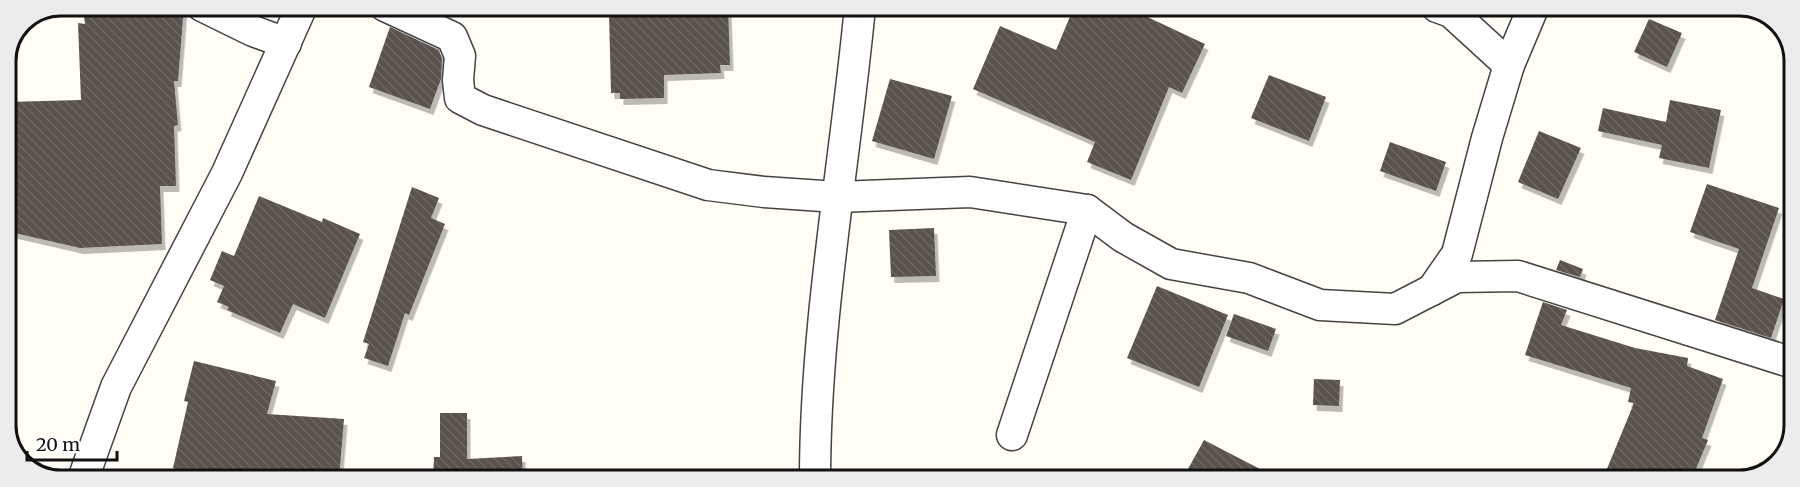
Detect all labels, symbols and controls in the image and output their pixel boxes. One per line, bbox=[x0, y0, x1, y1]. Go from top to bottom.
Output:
scale bar bbox=[27, 424, 117, 462]
text: 20 m bbox=[36, 433, 80, 456]

